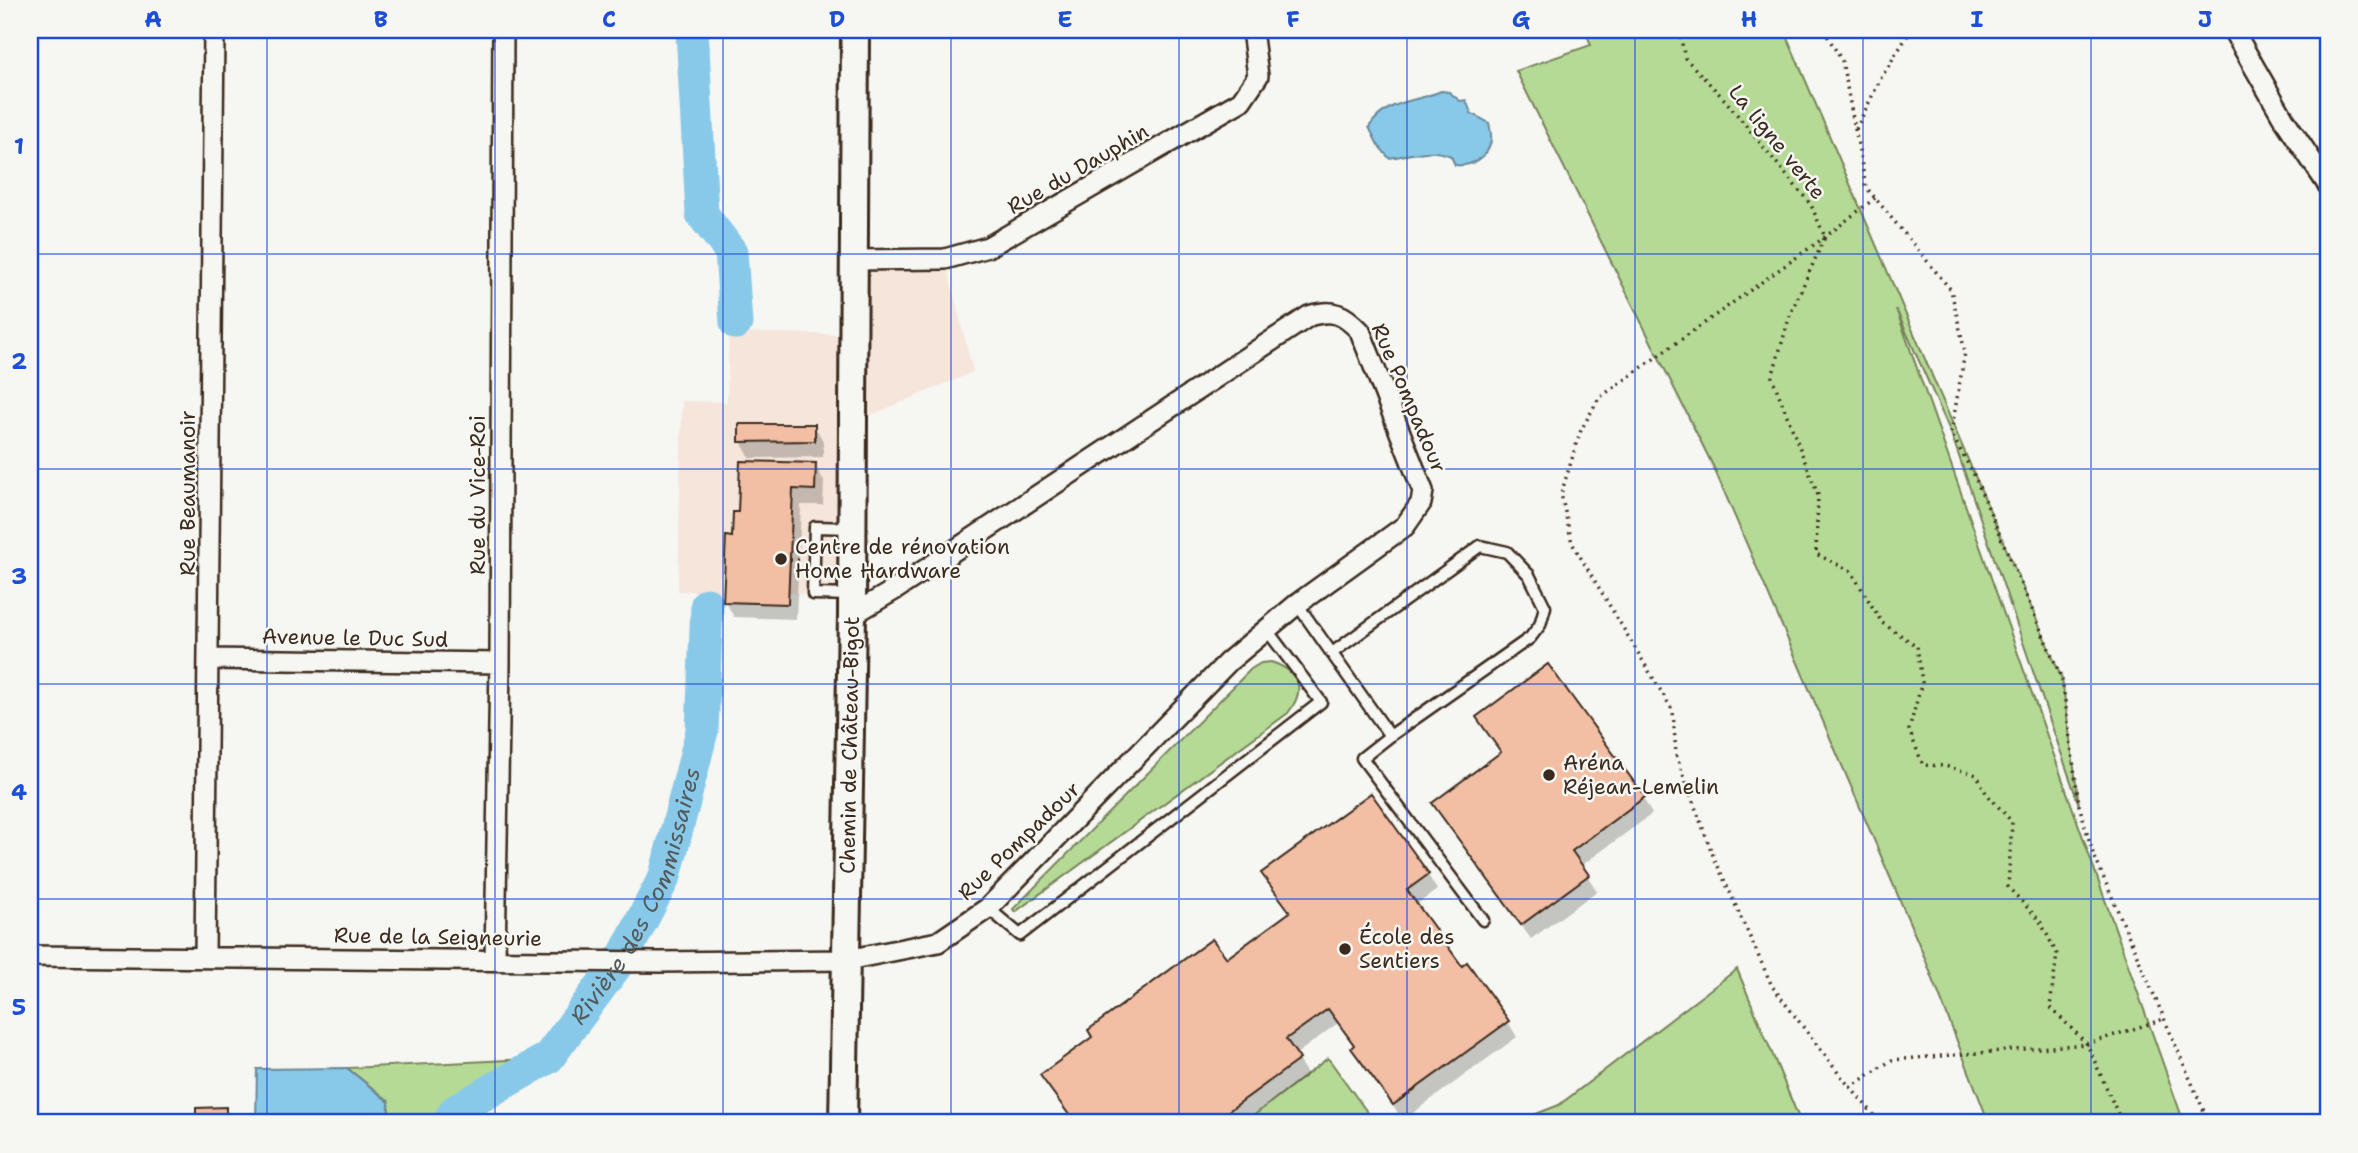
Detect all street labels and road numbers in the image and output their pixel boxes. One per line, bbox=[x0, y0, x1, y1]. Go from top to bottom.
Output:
street label: La ligne verte bbox=[1722, 79, 1832, 205]
street label: Rue du Dauphin bbox=[1002, 117, 1154, 221]
street label: Rue Pompadour bbox=[1365, 319, 1453, 477]
street label: Rue Beaumanoir bbox=[174, 410, 202, 576]
street label: Rue du Vice-Roi bbox=[464, 415, 492, 575]
street label: Chemin de Château-Bigot bbox=[833, 616, 866, 874]
street label: Avenue le Duc Sud bbox=[262, 622, 448, 654]
street label: Rue Pompadour bbox=[952, 775, 1086, 907]
street label: Rue de la Seigneurie bbox=[334, 921, 542, 953]

